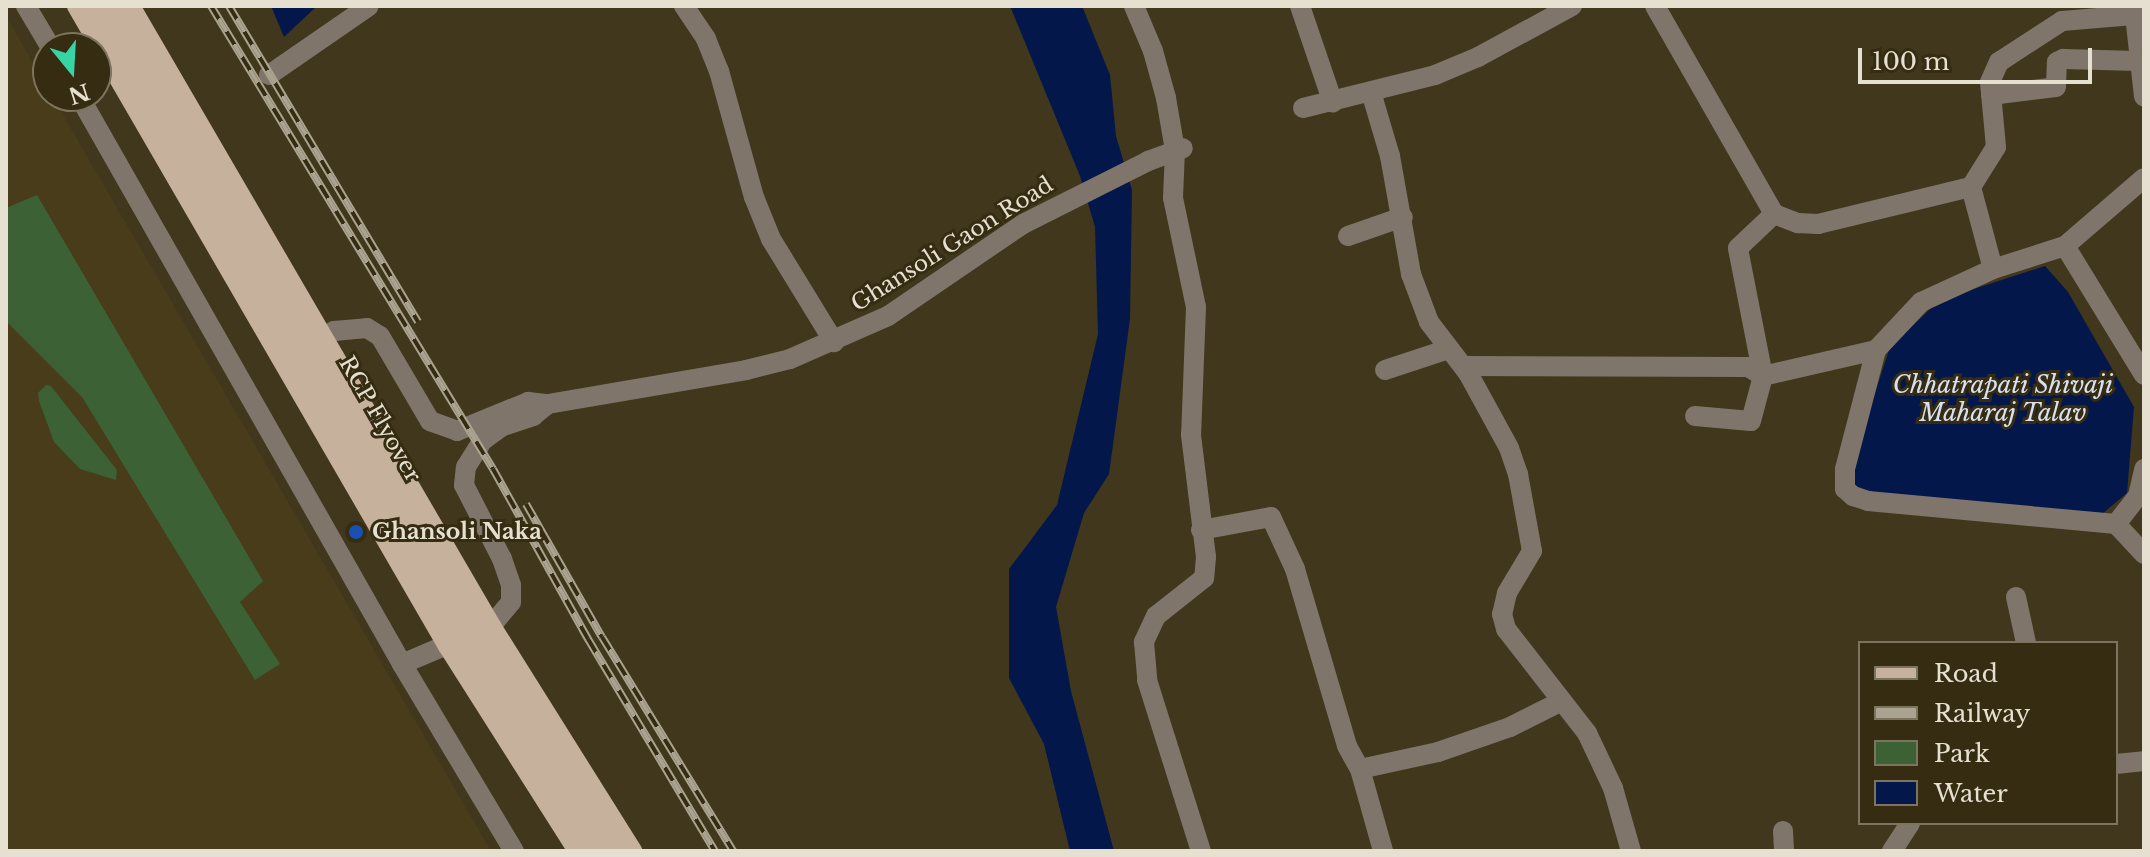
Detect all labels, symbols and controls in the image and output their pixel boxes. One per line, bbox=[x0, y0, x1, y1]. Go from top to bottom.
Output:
north arrow bbox=[32, 32, 112, 112]
scale bar bbox=[1862, 32, 2096, 82]
text: 100 m bbox=[1872, 47, 1950, 76]
text: N bbox=[65, 77, 93, 109]
street label: Ghansoli Gaon Road bbox=[846, 171, 1058, 317]
street label: RCP Flyover bbox=[333, 351, 427, 487]
water label: Chhatrapati Shivaji Maharaj Talav bbox=[1892, 371, 2114, 427]
place label: Ghansoli Naka bbox=[372, 519, 542, 545]
marker: Ghansoli Naka bbox=[347, 523, 365, 541]
legend bbox=[1858, 641, 2118, 825]
text: Road bbox=[1934, 659, 1998, 688]
text: Railway bbox=[1934, 699, 2030, 728]
text: Park bbox=[1934, 739, 1990, 768]
text: Water bbox=[1934, 779, 2008, 808]

